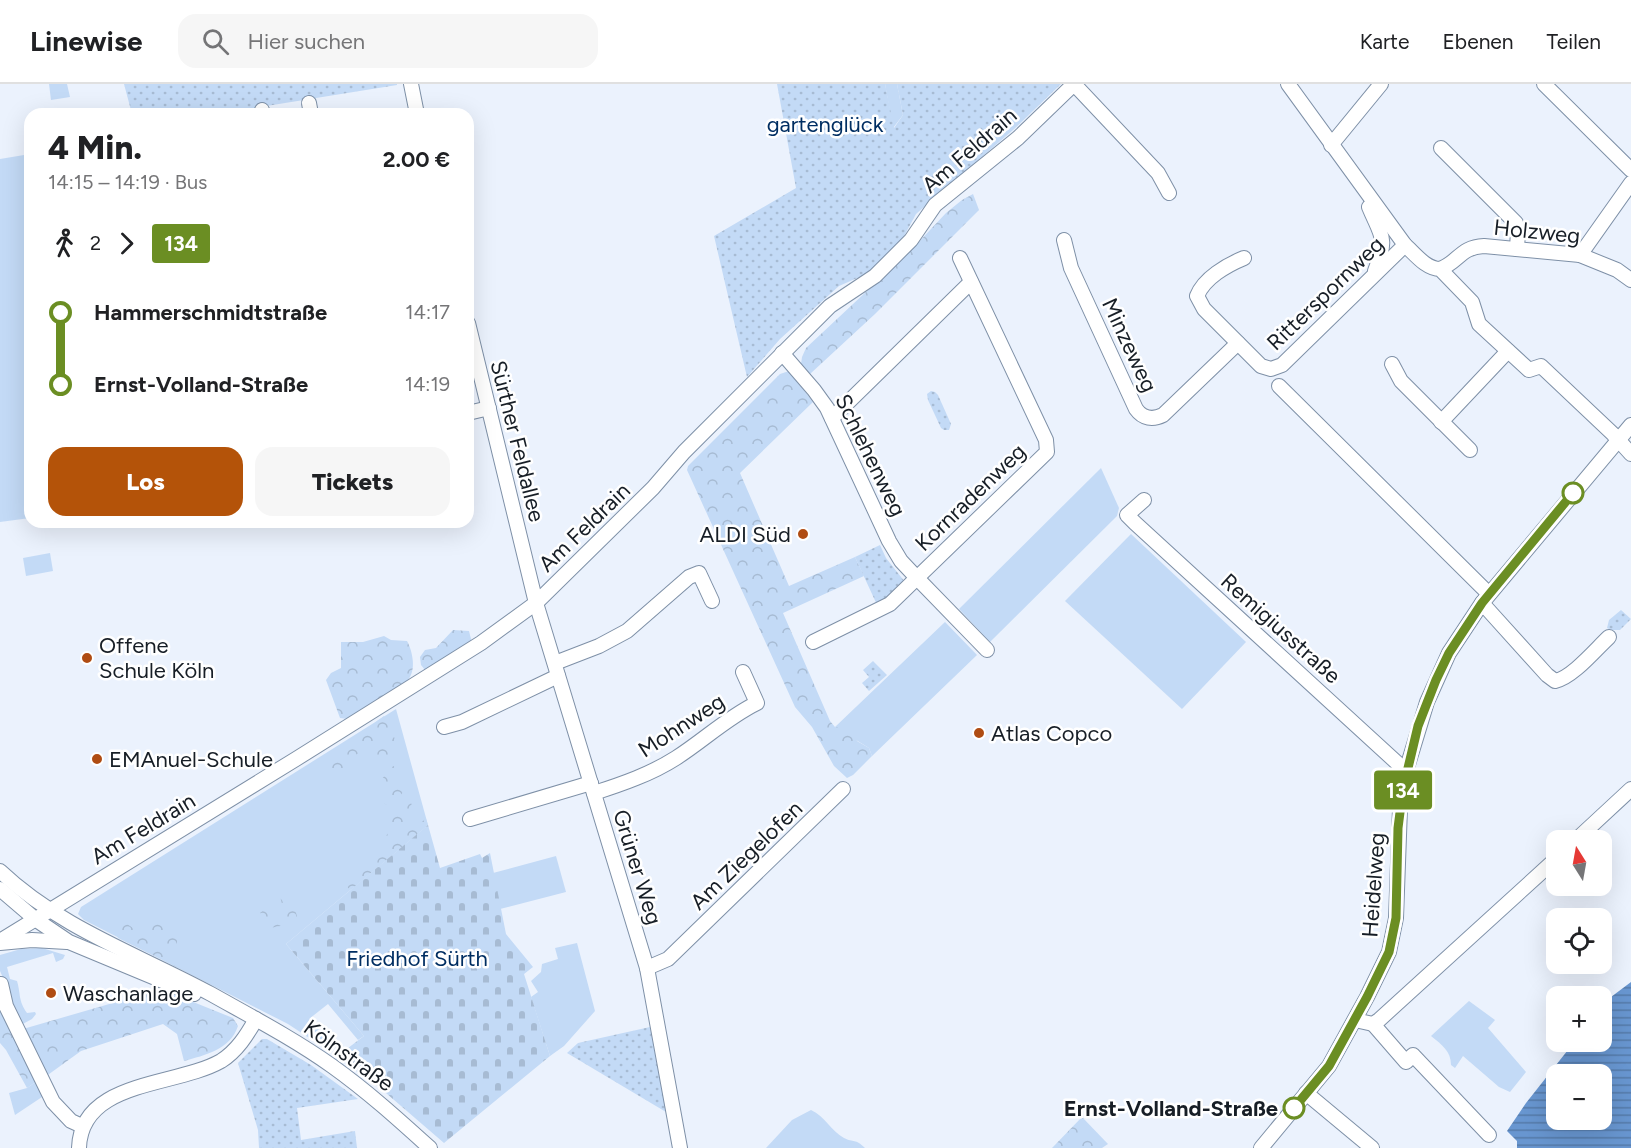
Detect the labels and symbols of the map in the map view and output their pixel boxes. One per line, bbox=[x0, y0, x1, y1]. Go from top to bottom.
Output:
street label: Am Feldrain bbox=[916, 102, 1022, 199]
park label: gartenglück bbox=[767, 111, 884, 138]
street label: Holzweg bbox=[1492, 214, 1582, 249]
street label: Ritterspornweg bbox=[1261, 231, 1390, 356]
street label: Minzeweg bbox=[1096, 294, 1163, 396]
street label: Sürther Feldallee bbox=[484, 358, 551, 525]
street label: Schlehenweg bbox=[829, 390, 912, 521]
street label: Kornradenweg bbox=[909, 438, 1031, 557]
street label: Am Feldrain bbox=[533, 477, 636, 578]
unlabelled marker bbox=[1562, 482, 1584, 504]
place label: ALDI Süd bbox=[699, 521, 791, 548]
marker: ALDI Süd bbox=[796, 527, 810, 541]
street label: Remigiusstraße bbox=[1215, 568, 1346, 689]
place label: Offene Schule Köln bbox=[99, 632, 214, 684]
marker: Offene Schule Köln bbox=[80, 651, 94, 665]
street label: Mohnweg bbox=[633, 687, 730, 763]
place label: Atlas Copco bbox=[991, 720, 1112, 747]
marker: Atlas Copco bbox=[972, 726, 986, 740]
place label: EMAnuel-Schule bbox=[109, 746, 273, 773]
marker: EMAnuel-Schule bbox=[90, 752, 104, 766]
line badge: 134 bbox=[1368, 770, 1438, 810]
street label: Am Feldrain bbox=[86, 787, 200, 870]
street label: Am Ziegelofen bbox=[685, 795, 808, 915]
street label: Grüner Weg bbox=[607, 806, 668, 928]
north arrow bbox=[1546, 830, 1612, 896]
street label: Heidelweg bbox=[1356, 832, 1391, 939]
park label: Friedhof Sürth bbox=[346, 945, 488, 972]
place label: Waschanlage bbox=[63, 980, 193, 1007]
marker: Waschanlage bbox=[44, 986, 58, 1000]
street label: Kölnstraße bbox=[298, 1014, 399, 1097]
place label: Ernst-Volland-Straße bbox=[1064, 1095, 1278, 1122]
marker: Ernst-Volland-Straße bbox=[1283, 1097, 1305, 1119]

